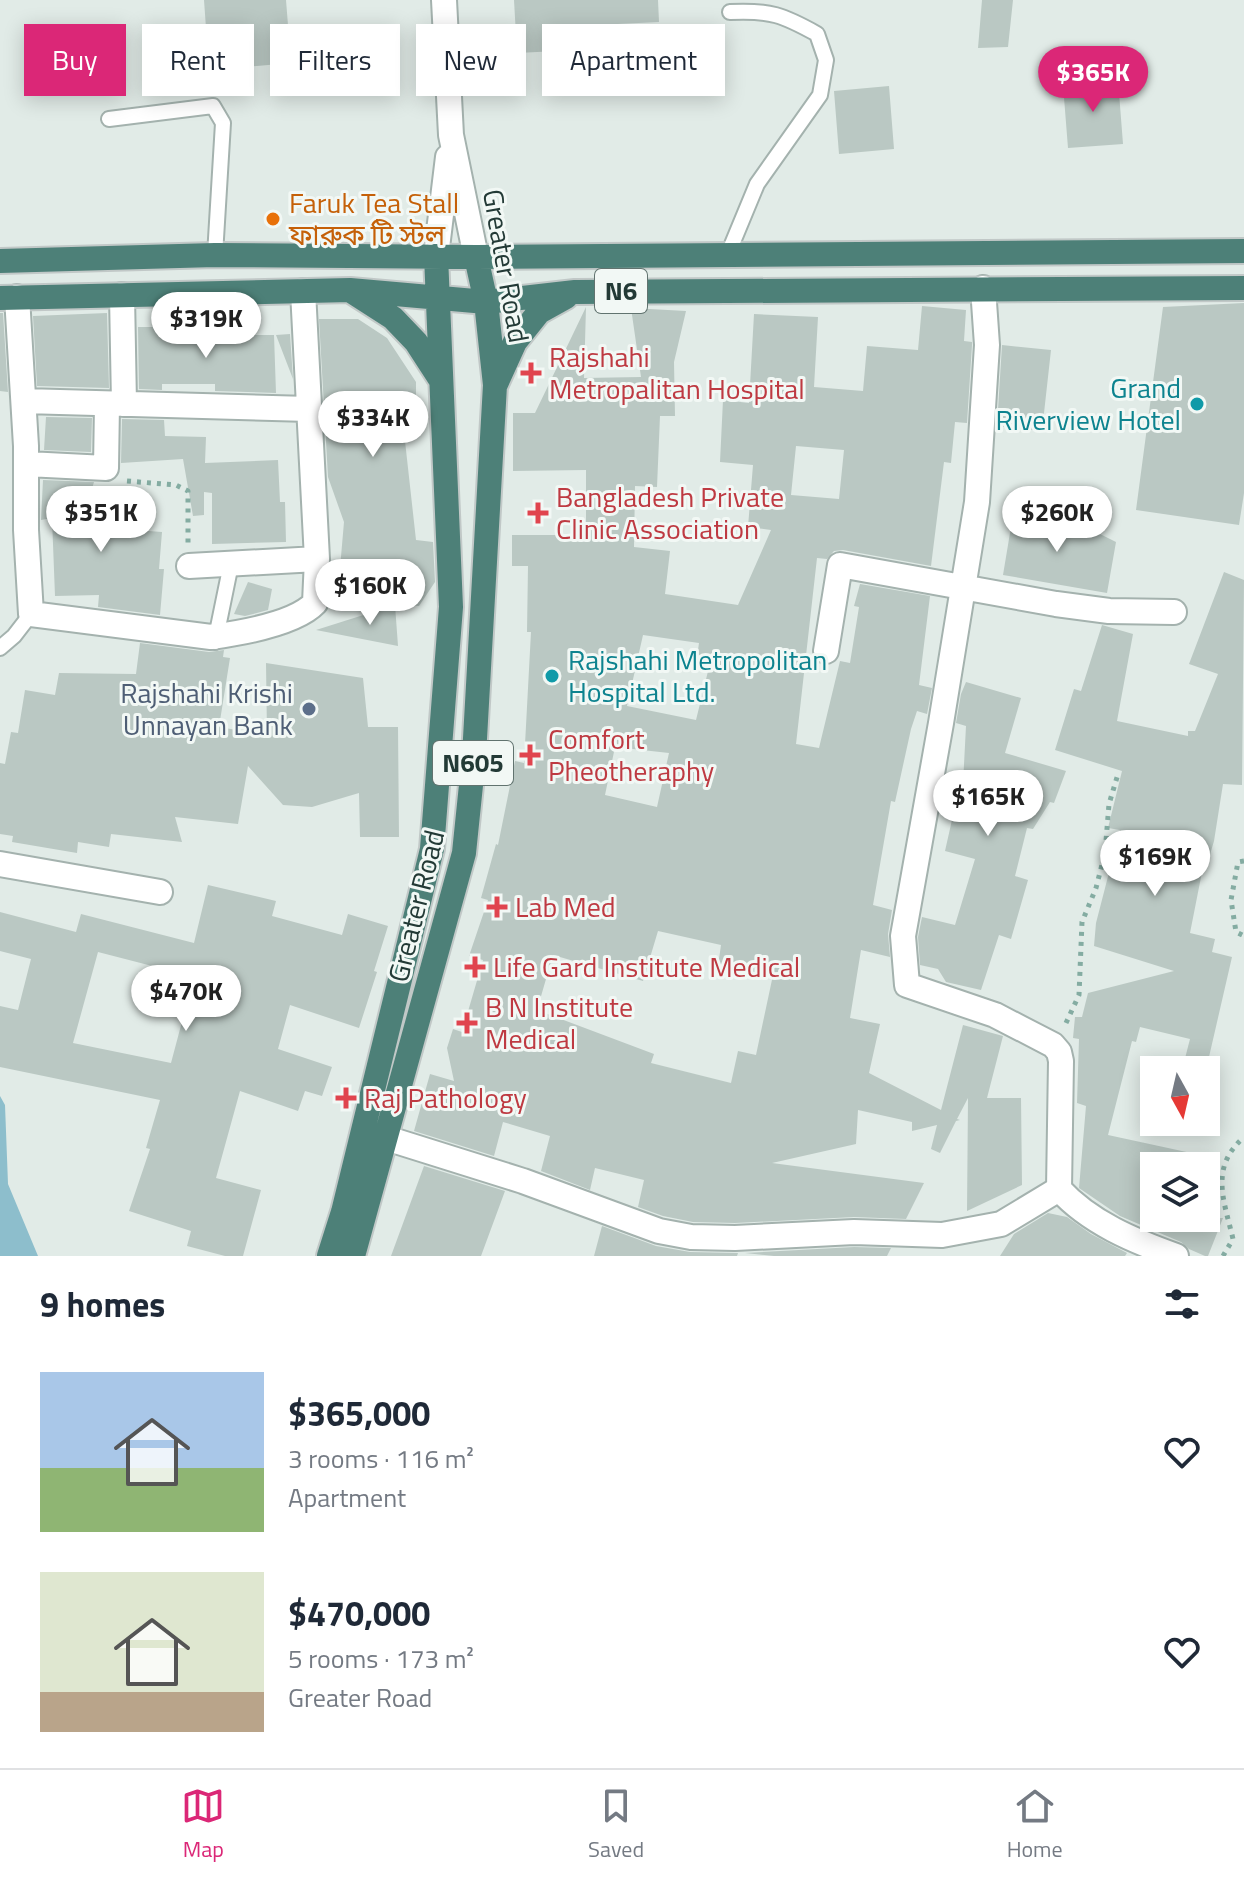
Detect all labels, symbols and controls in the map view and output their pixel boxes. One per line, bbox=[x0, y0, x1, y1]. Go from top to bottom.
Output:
chip: Buy bbox=[24, 24, 126, 96]
chip: Rent bbox=[142, 24, 254, 96]
chip: Filters bbox=[270, 24, 400, 96]
chip: New bbox=[416, 24, 526, 96]
chip: Apartment bbox=[542, 24, 725, 96]
pin: $365K bbox=[1037, 46, 1149, 114]
text: $365K bbox=[1056, 52, 1130, 91]
place label: Faruk Tea Stall ফারুক টি স্টল bbox=[288, 181, 459, 256]
street label: Greater Road bbox=[472, 186, 541, 346]
marker: Faruk Tea Stall ফারুক টি স্টল bbox=[264, 210, 282, 228]
road number: N6 bbox=[595, 269, 647, 313]
pin: $319K bbox=[150, 292, 262, 360]
text: $319K bbox=[169, 298, 243, 337]
place label: Rajshahi Metropalitan Hospital bbox=[549, 335, 805, 410]
marker: Rajshahi Metropalitan Hospital bbox=[520, 362, 542, 384]
place label: Grand Riverview Hotel bbox=[996, 366, 1181, 441]
pin: $334K bbox=[317, 391, 429, 459]
marker: Grand Riverview Hotel bbox=[1188, 395, 1206, 413]
text: $334K bbox=[336, 397, 410, 436]
place label: Bangladesh Private Clinic Association bbox=[556, 475, 784, 550]
pin: $351K bbox=[45, 486, 157, 554]
pin: $260K bbox=[1001, 486, 1113, 554]
text: $351K bbox=[64, 492, 138, 531]
text: $260K bbox=[1020, 492, 1094, 531]
marker: Bangladesh Private Clinic Association bbox=[527, 502, 549, 524]
pin: $160K bbox=[314, 559, 426, 627]
text: $160K bbox=[333, 565, 407, 604]
place label: Rajshahi Metropolitan Hospital Ltd. bbox=[568, 638, 827, 713]
marker: Rajshahi Metropolitan Hospital Ltd. bbox=[543, 667, 561, 685]
place label: Rajshahi Krishi Unnayan Bank bbox=[120, 671, 293, 746]
marker: Rajshahi Krishi Unnayan Bank bbox=[300, 700, 318, 718]
place label: Comfort Pheotheraphy bbox=[548, 717, 714, 792]
road number: N605 bbox=[433, 741, 513, 785]
marker: Comfort Pheotheraphy bbox=[519, 744, 541, 766]
pin: $165K bbox=[932, 770, 1044, 838]
text: $165K bbox=[951, 776, 1025, 815]
street label: Greater Road bbox=[376, 825, 455, 986]
pin: $169K bbox=[1099, 830, 1211, 898]
text: $169K bbox=[1118, 836, 1192, 875]
place label: Lab Med bbox=[515, 885, 616, 928]
marker: Lab Med bbox=[486, 896, 508, 918]
place label: Life Gard Institute Medical bbox=[493, 945, 800, 988]
marker: Life Gard Institute Medical bbox=[464, 956, 486, 978]
pin: $470K bbox=[130, 965, 242, 1033]
text: $470K bbox=[149, 971, 223, 1010]
place label: B N Institute Medical bbox=[485, 985, 633, 1060]
marker: B N Institute Medical bbox=[456, 1012, 478, 1034]
north arrow bbox=[1140, 1056, 1220, 1136]
map controls bbox=[1140, 1056, 1220, 1232]
place label: Raj Pathology bbox=[364, 1076, 527, 1119]
marker: Raj Pathology bbox=[335, 1087, 357, 1109]
button: layers bbox=[1140, 1152, 1220, 1232]
text: 9 homes bbox=[40, 1278, 165, 1330]
icon: filters bbox=[1160, 1282, 1204, 1326]
text: $365,000 bbox=[288, 1387, 430, 1439]
icon: home bbox=[104, 1404, 200, 1500]
icon: heart bbox=[1160, 1430, 1204, 1474]
text: 3 rooms · 116 m² bbox=[288, 1439, 474, 1478]
text: Apartment bbox=[288, 1478, 406, 1517]
text: $470,000 bbox=[288, 1587, 430, 1639]
icon: home bbox=[104, 1604, 200, 1700]
icon: heart bbox=[1160, 1630, 1204, 1674]
text: 5 rooms · 173 m² bbox=[288, 1639, 474, 1678]
text: Greater Road bbox=[288, 1678, 432, 1717]
tab: Map bbox=[181, 1784, 225, 1866]
tab: Saved bbox=[588, 1784, 644, 1866]
tab: Home bbox=[1007, 1784, 1063, 1866]

